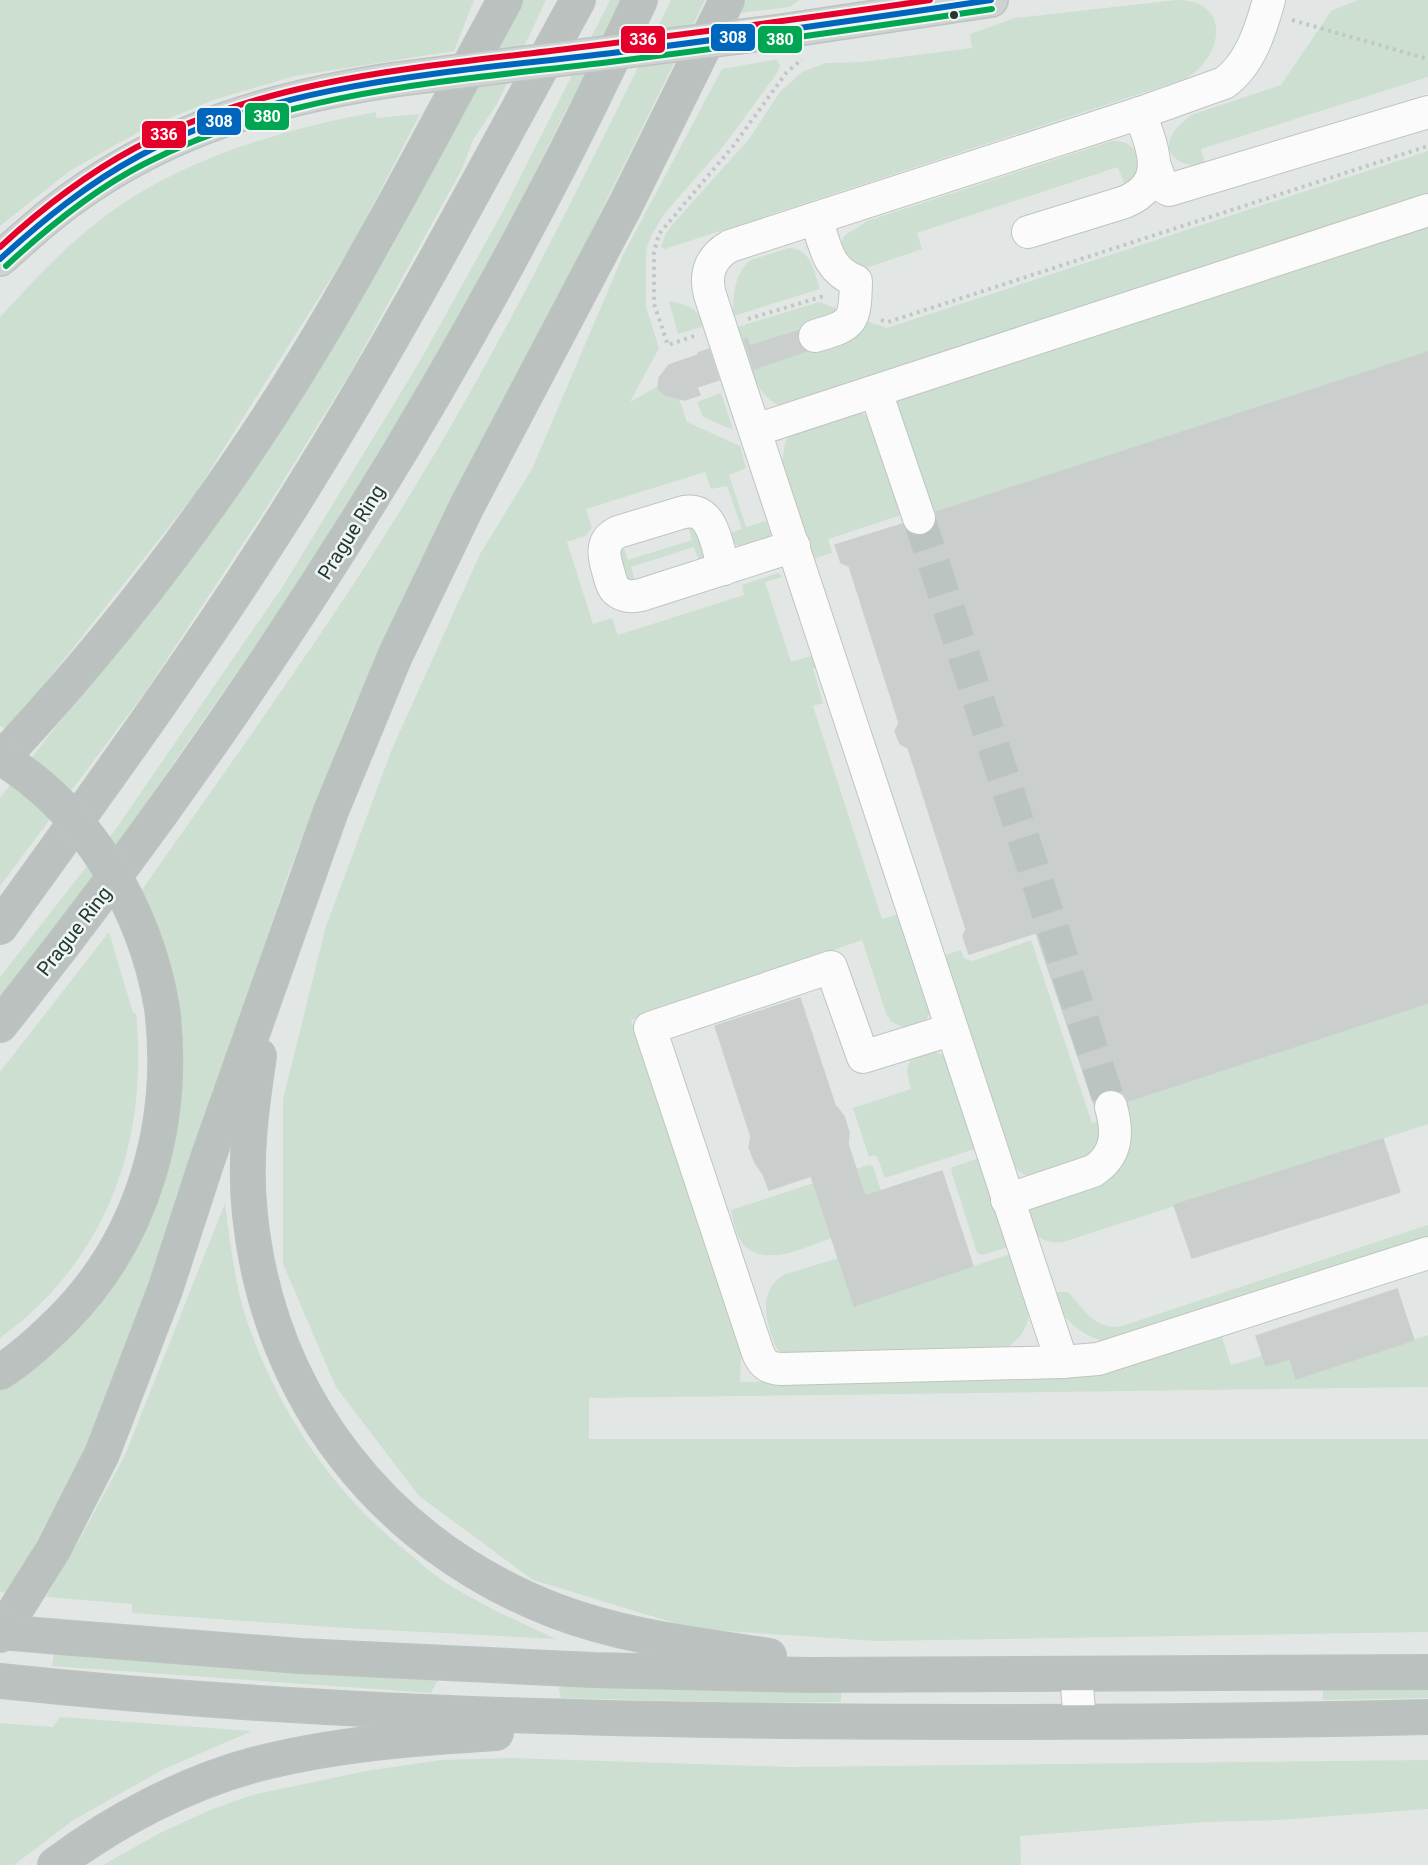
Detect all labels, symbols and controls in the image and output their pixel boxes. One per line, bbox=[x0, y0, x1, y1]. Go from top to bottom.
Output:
unlabelled marker bbox=[948, 9, 960, 21]
line badge: 308 bbox=[710, 23, 756, 52]
line badge: 336 bbox=[620, 25, 666, 54]
line badge: 380 bbox=[757, 25, 803, 54]
text: 308 bbox=[719, 28, 747, 47]
text: 336 bbox=[629, 30, 657, 49]
text: 380 bbox=[766, 30, 794, 49]
line badge: 380 bbox=[244, 102, 290, 131]
line badge: 308 bbox=[196, 107, 242, 136]
text: 380 bbox=[253, 107, 281, 126]
text: 308 bbox=[205, 112, 233, 131]
line badge: 336 bbox=[141, 120, 187, 149]
text: 336 bbox=[150, 125, 178, 144]
street label: Prague Ring bbox=[312, 480, 390, 584]
street label: Prague Ring bbox=[32, 881, 116, 981]

